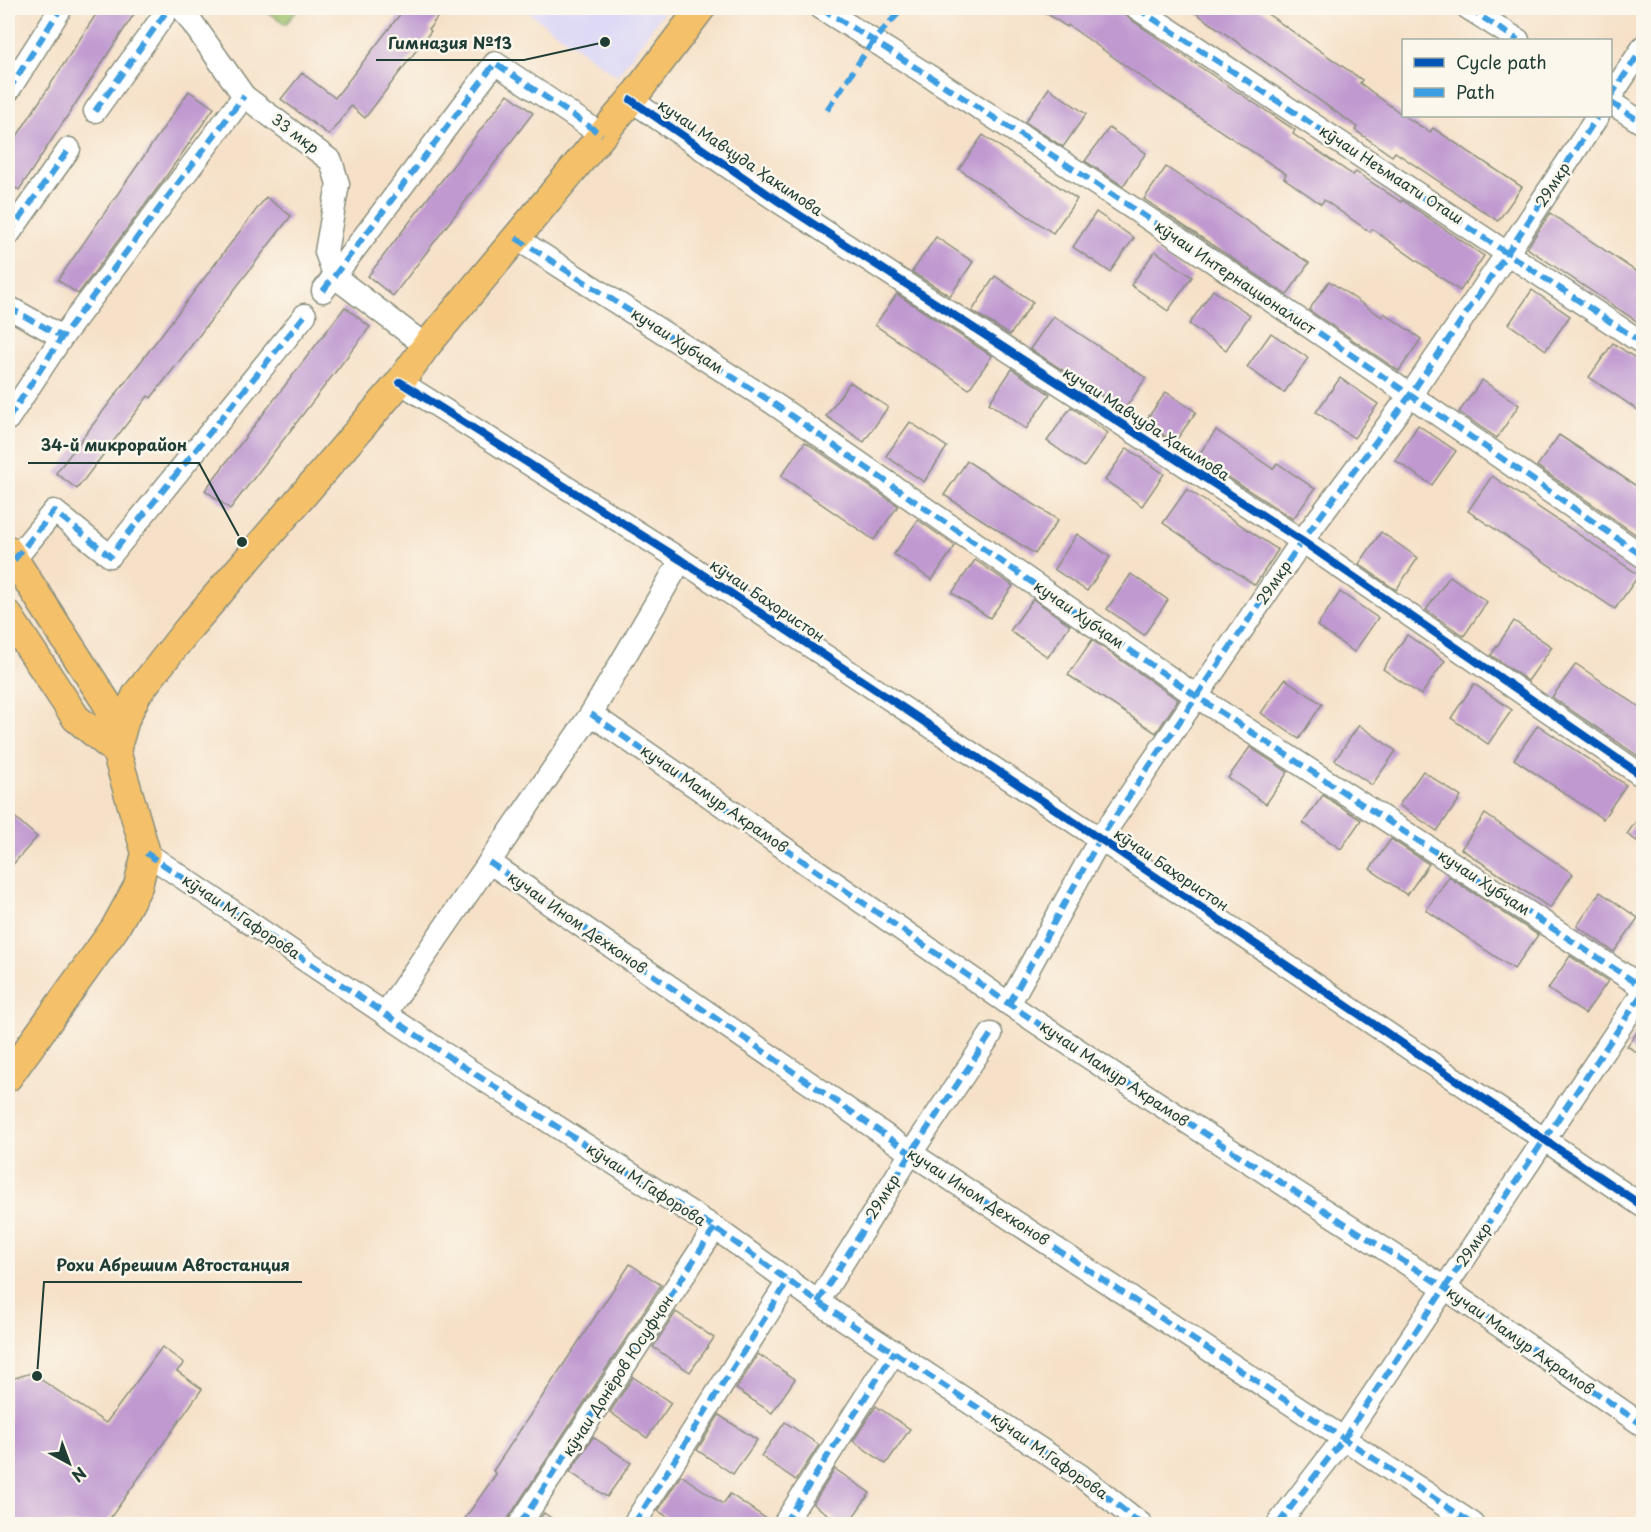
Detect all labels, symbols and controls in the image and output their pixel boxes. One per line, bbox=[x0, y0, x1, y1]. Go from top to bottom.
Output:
callout: Гимназия №13 bbox=[376, 26, 524, 60]
text: Гимназия №13 bbox=[388, 30, 512, 54]
legend bbox=[1402, 39, 1612, 117]
text: Cycle path bbox=[1456, 48, 1547, 75]
text: Path bbox=[1456, 78, 1495, 105]
street label: кучаи Мавҷуда Ҳакимова bbox=[654, 93, 829, 221]
street label: 33 мкр bbox=[267, 107, 325, 158]
street label: кӯчаи Неъмаати Оташ bbox=[1315, 118, 1468, 229]
street label: 29мкр bbox=[1529, 157, 1575, 211]
street label: кӯчаи Интернационалист bbox=[1151, 214, 1322, 340]
street label: кучаи Хубҷам bbox=[627, 301, 729, 378]
street label: кучаи Мавҷуда Ҳакимова bbox=[1059, 360, 1235, 486]
callout: 34-й микрорайон bbox=[28, 429, 199, 463]
text: 34-й микрорайон bbox=[41, 432, 187, 456]
street label: кӯчаи Баҳористон bbox=[706, 553, 830, 647]
street label: 29мкр bbox=[1249, 555, 1296, 609]
street label: кучаи Хубҷам bbox=[1030, 574, 1130, 654]
street label: кучаи Мамур Акрамов bbox=[636, 738, 794, 858]
street label: кӯчаи Баҳористон bbox=[1110, 822, 1234, 916]
street label: кучаи Хубҷам bbox=[1434, 843, 1536, 920]
street label: кучаи Ином Дехконов bbox=[504, 865, 652, 979]
street label: кӯчаи М.Гафорова bbox=[178, 868, 306, 964]
street label: кучаи Мамур Акрамов bbox=[1036, 1014, 1194, 1132]
street label: кӯчаи М.Гафорова bbox=[583, 1136, 712, 1231]
street label: кучаи Ином Дехконов bbox=[903, 1141, 1055, 1251]
street label: 29мкр bbox=[859, 1169, 905, 1223]
street label: 29мкр bbox=[1449, 1217, 1496, 1271]
callout: Рохи Абрешим Автостанция bbox=[44, 1248, 302, 1282]
text: Рохи Абрешим Автостанция bbox=[56, 1252, 290, 1276]
street label: кучаи Мамур Акрамов bbox=[1442, 1280, 1600, 1400]
street label: кӯчаи Донёров Юсуфҷон bbox=[556, 1290, 678, 1461]
street label: кӯчаи М.Гафорова bbox=[987, 1406, 1114, 1504]
north arrow bbox=[39, 1433, 99, 1493]
text: N bbox=[67, 1462, 92, 1488]

